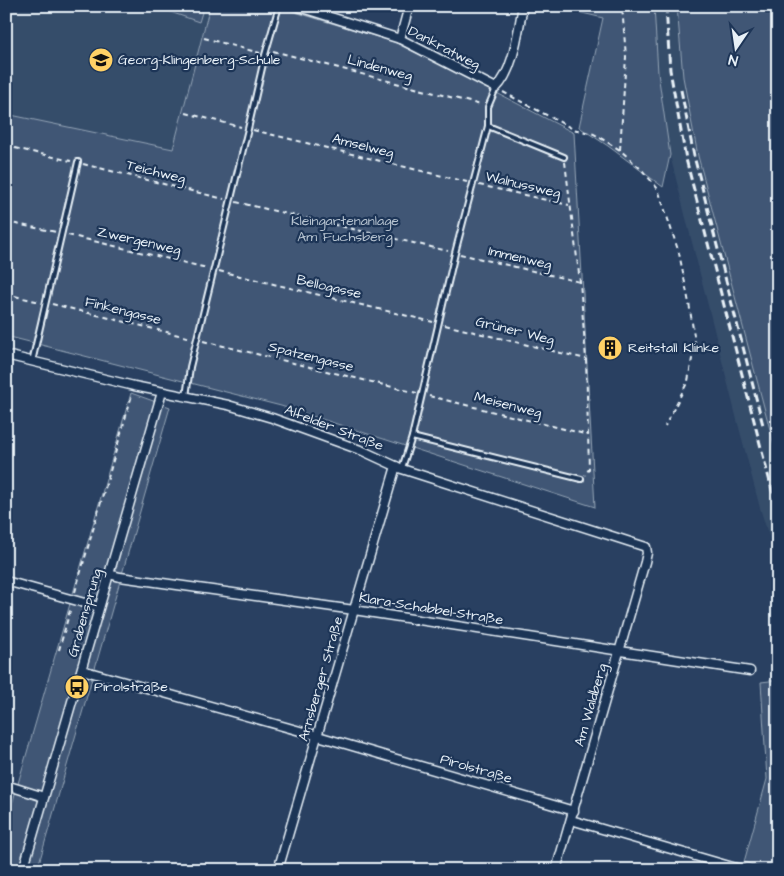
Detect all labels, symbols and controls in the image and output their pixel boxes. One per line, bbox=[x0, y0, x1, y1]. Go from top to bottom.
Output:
street label: Dankratweg bbox=[405, 21, 483, 75]
north arrow bbox=[712, 22, 762, 72]
school or university icon: Georg-Klingenberg-Schule bbox=[88, 47, 114, 73]
text: N bbox=[727, 49, 740, 70]
place label: Georg-Klingenberg-Schule bbox=[118, 50, 281, 70]
street label: Lindenweg bbox=[345, 50, 415, 86]
street label: Amselweg bbox=[330, 129, 396, 163]
street label: Teichweg bbox=[124, 155, 188, 189]
street label: Walnussweg bbox=[483, 167, 563, 203]
park label: Kleingartenanlage Am Fuchsberg bbox=[291, 211, 399, 247]
street label: Zwergenweg bbox=[95, 222, 183, 260]
street label: Immenweg bbox=[486, 241, 554, 275]
street label: Bellogasse bbox=[295, 270, 364, 304]
street label: Finkengasse bbox=[83, 292, 164, 330]
street label: Grüner Weg bbox=[474, 312, 556, 350]
building icon: Reitstall Klinke bbox=[597, 335, 623, 361]
street label: Spatzengasse bbox=[266, 337, 356, 377]
place label: Reitstall Klinke bbox=[628, 338, 720, 358]
street label: Meisenweg bbox=[472, 387, 544, 423]
street label: Alfelder Straße bbox=[282, 400, 387, 456]
street label: Grabensprung bbox=[63, 567, 107, 659]
street label: Klara-Schabbel-Straße bbox=[357, 588, 505, 630]
street label: Arnsberger Straße bbox=[294, 614, 349, 744]
street label: Am Waldberg bbox=[570, 661, 612, 749]
bus stop icon: Pirolstraße bbox=[64, 674, 90, 700]
place label: Pirolstraße bbox=[94, 677, 168, 697]
street label: Pirolstraße bbox=[438, 749, 515, 789]

